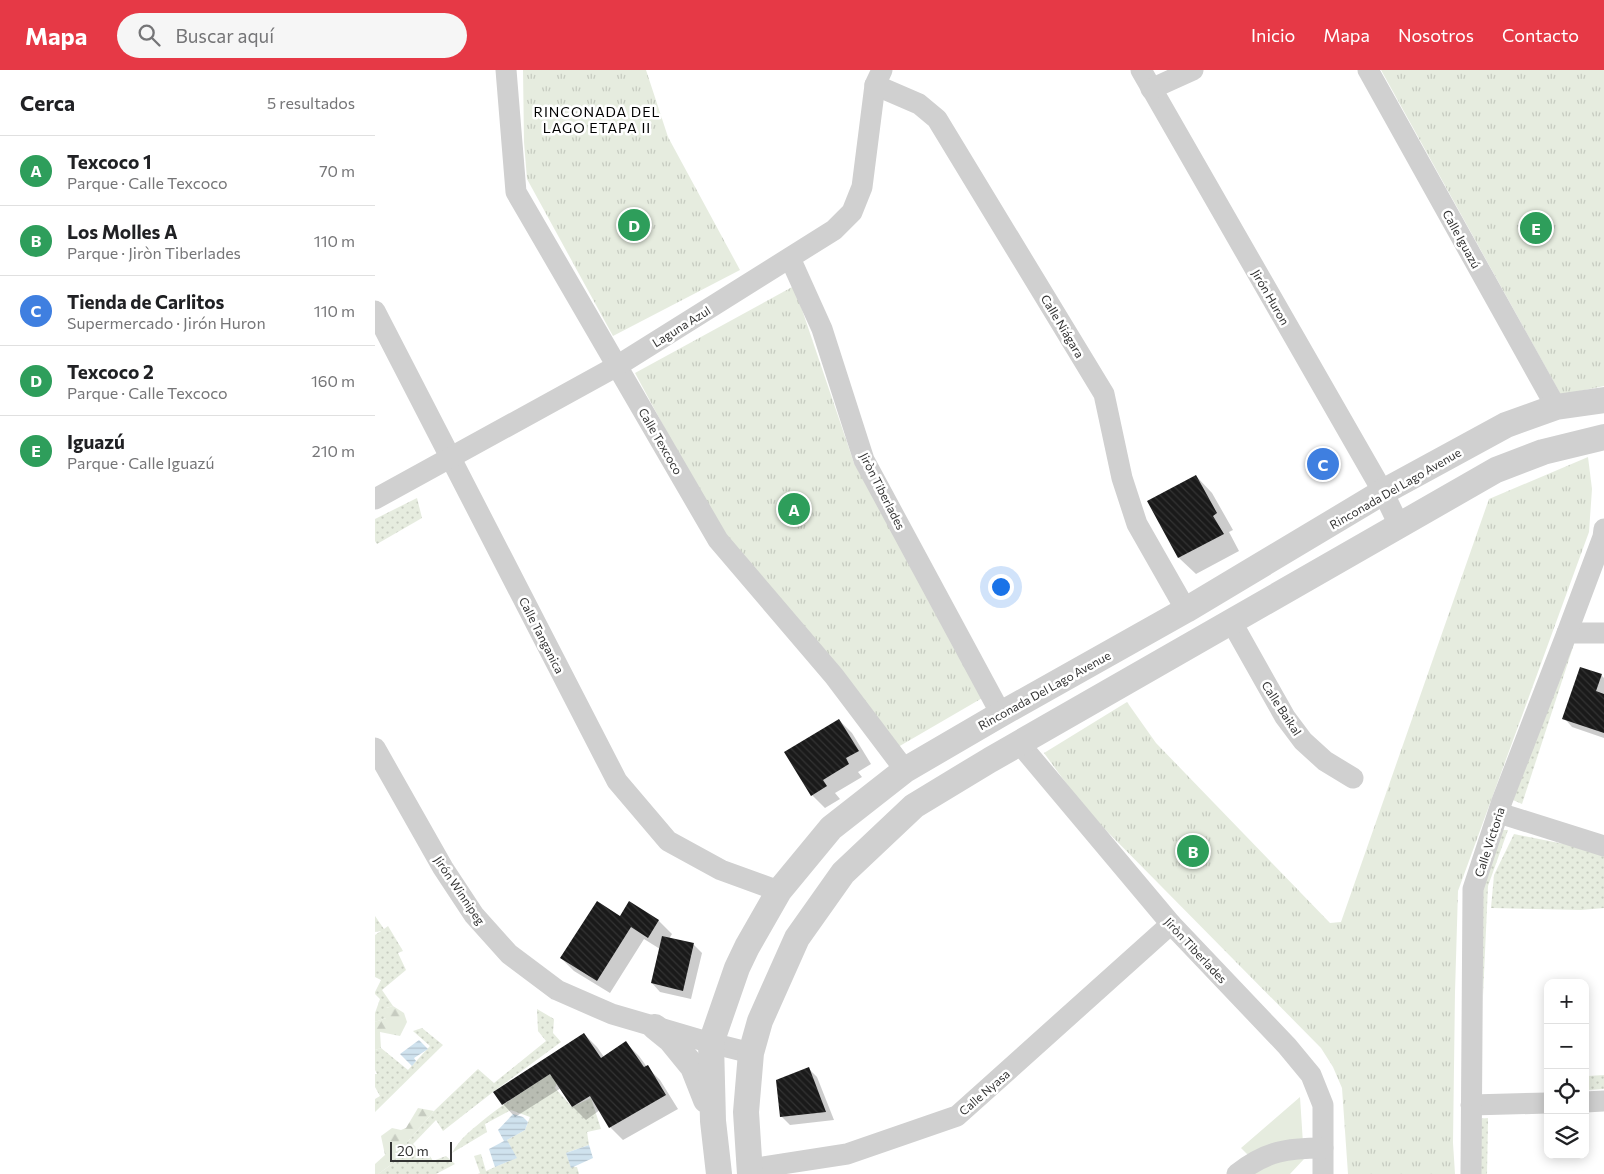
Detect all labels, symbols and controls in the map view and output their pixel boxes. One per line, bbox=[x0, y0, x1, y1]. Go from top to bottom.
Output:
search box bbox=[117, 13, 467, 58]
text: Mapa bbox=[25, 21, 87, 50]
icon: search bbox=[135, 21, 163, 49]
text: Buscar aquí bbox=[175, 24, 274, 47]
text: Inicio bbox=[1251, 24, 1295, 46]
text: Mapa bbox=[1323, 24, 1370, 46]
text: Nosotros bbox=[1398, 24, 1474, 46]
text: Contacto bbox=[1502, 24, 1579, 46]
text: Cerca bbox=[20, 90, 75, 115]
text: 5 resultados bbox=[267, 93, 355, 112]
district label: RINCONADA DEL LAGO ETAPA II bbox=[534, 103, 660, 136]
text: Texcoco 1 bbox=[67, 150, 152, 173]
text: A bbox=[30, 161, 42, 180]
text: 70 m bbox=[319, 161, 355, 180]
text: Parque · Calle Texcoco bbox=[67, 173, 228, 192]
pin: D bbox=[618, 206, 650, 244]
street label: Calle Iguazú bbox=[1440, 207, 1484, 271]
pin: E bbox=[1520, 209, 1552, 247]
text: Los Molles A bbox=[67, 220, 178, 243]
text: B bbox=[31, 231, 41, 250]
text: 110 m bbox=[314, 231, 355, 250]
text: Parque · Jiròn Tiberlades bbox=[67, 243, 241, 262]
street label: Jirón Huron bbox=[1249, 267, 1293, 328]
text: Tienda de Carlitos bbox=[67, 290, 224, 313]
street label: Calle Niágara bbox=[1039, 292, 1087, 360]
text: C bbox=[31, 301, 41, 320]
text: 110 m bbox=[314, 301, 355, 320]
street label: Laguna Azul bbox=[649, 303, 713, 349]
text: Supermercado · Jirón Huron bbox=[67, 313, 266, 332]
text: Texcoco 2 bbox=[67, 360, 154, 383]
text: D bbox=[30, 371, 42, 390]
text: 160 m bbox=[311, 371, 355, 390]
text: Parque · Calle Texcoco bbox=[67, 383, 228, 402]
street label: Calle Texcoco bbox=[636, 405, 686, 477]
text: Iguazú bbox=[67, 430, 125, 453]
text: E bbox=[31, 441, 41, 460]
text: 210 m bbox=[312, 441, 355, 460]
pin: C bbox=[1307, 445, 1339, 483]
street label: Rinconada Del Lago Avenue bbox=[1327, 445, 1463, 531]
street label: Jiròn Tiberlades bbox=[857, 450, 908, 532]
text: Parque · Calle Iguazú bbox=[67, 453, 214, 472]
pin: A bbox=[778, 490, 810, 528]
your location bbox=[988, 574, 1014, 600]
street label: Calle Tanganica bbox=[517, 594, 567, 676]
street label: Rinconada Del Lago Avenue bbox=[975, 648, 1113, 732]
street label: Calle Baikal bbox=[1259, 678, 1305, 738]
street label: Calle Victoria bbox=[1471, 805, 1507, 879]
pin: B bbox=[1177, 832, 1209, 870]
street label: Jirón Winnipeg bbox=[431, 853, 488, 928]
street label: Jiròn Tiberlades bbox=[1161, 914, 1230, 986]
map controls bbox=[1544, 979, 1589, 1159]
button: + bbox=[1544, 979, 1589, 1024]
button: − bbox=[1544, 1024, 1589, 1069]
street label: Calle Nyasa bbox=[956, 1066, 1012, 1118]
button: locate bbox=[1544, 1069, 1589, 1114]
button: layers bbox=[1544, 1114, 1589, 1159]
scale bar bbox=[390, 1139, 453, 1162]
text: 20 m bbox=[397, 1142, 429, 1159]

